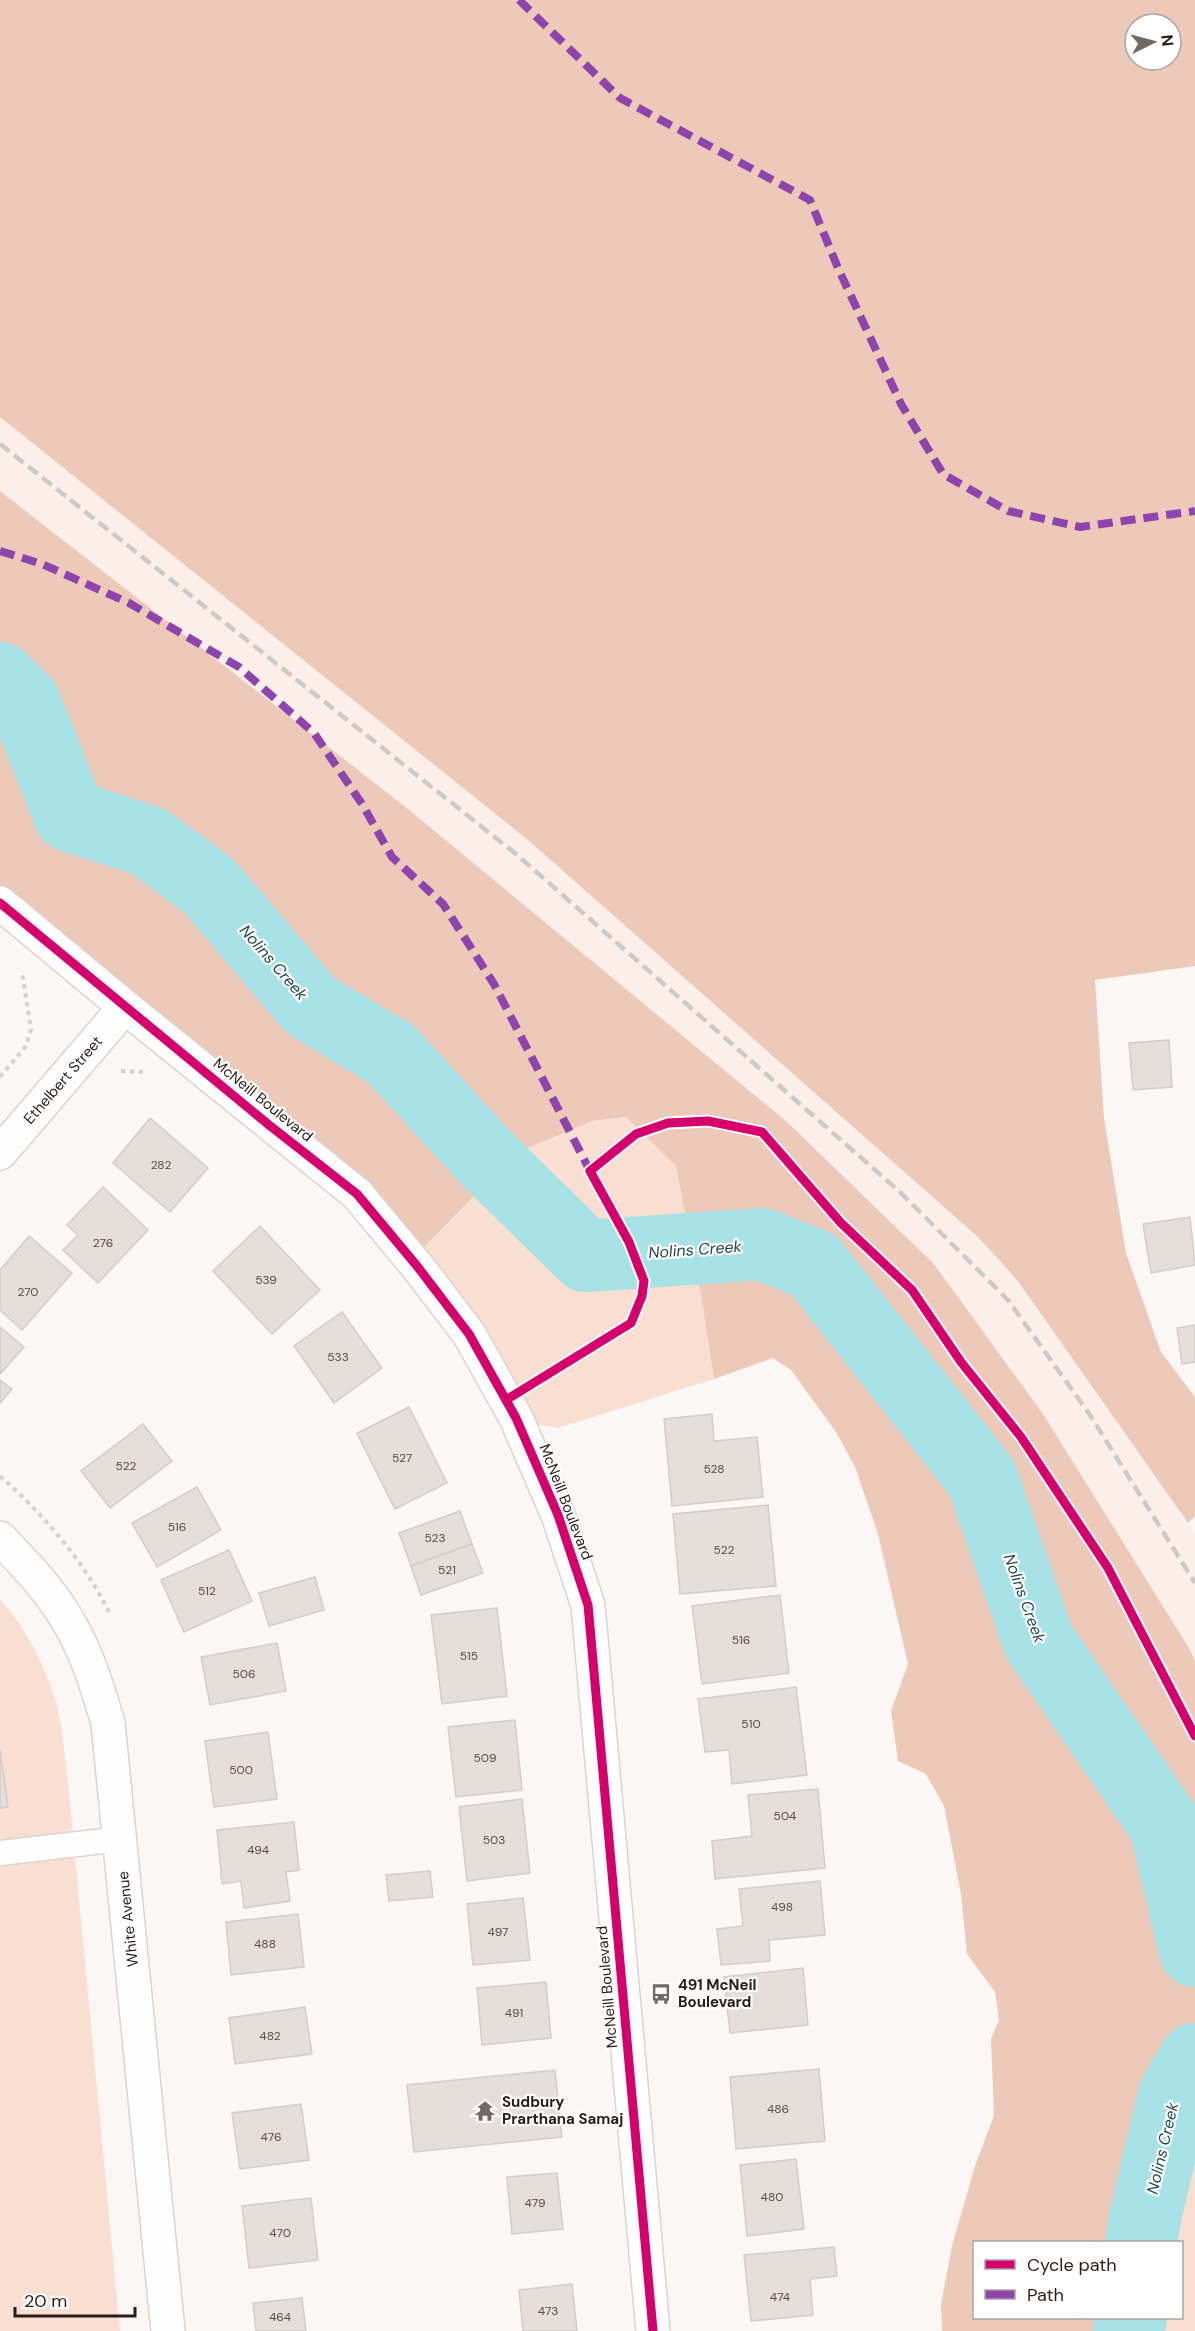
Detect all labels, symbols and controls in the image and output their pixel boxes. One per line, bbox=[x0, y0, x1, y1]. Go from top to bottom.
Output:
north arrow bbox=[1123, 12, 1183, 72]
text: N bbox=[1156, 34, 1178, 47]
water label: Nolins Creek bbox=[235, 920, 313, 1005]
street label: Ethelbert Street bbox=[19, 1032, 107, 1128]
street label: McNeill Boulevard bbox=[209, 1054, 317, 1146]
house number: 282 bbox=[151, 1157, 171, 1173]
house number: 276 bbox=[93, 1235, 113, 1251]
water label: Nolins Creek bbox=[648, 1236, 743, 1263]
house number: 539 bbox=[255, 1272, 277, 1288]
house number: 270 bbox=[17, 1284, 39, 1300]
house number: 533 bbox=[327, 1349, 349, 1365]
street label: McNeill Boulevard bbox=[535, 1441, 597, 1563]
house number: 527 bbox=[392, 1450, 412, 1466]
house number: 522 bbox=[116, 1458, 137, 1474]
house number: 528 bbox=[703, 1461, 725, 1477]
house number: 516 bbox=[168, 1519, 186, 1535]
house number: 523 bbox=[424, 1530, 446, 1546]
house number: 522 bbox=[714, 1542, 735, 1558]
water label: Nolins Creek bbox=[999, 1551, 1051, 1646]
house number: 521 bbox=[438, 1562, 456, 1578]
house number: 512 bbox=[198, 1583, 216, 1599]
house number: 516 bbox=[732, 1632, 750, 1648]
house number: 515 bbox=[460, 1648, 478, 1664]
house number: 506 bbox=[232, 1666, 256, 1682]
house number: 510 bbox=[741, 1716, 761, 1732]
house number: 509 bbox=[473, 1750, 497, 1766]
house number: 500 bbox=[229, 1762, 253, 1778]
house number: 504 bbox=[774, 1808, 796, 1824]
house number: 503 bbox=[483, 1832, 505, 1848]
house number: 494 bbox=[247, 1842, 269, 1858]
street label: White Avenue bbox=[113, 1870, 143, 1968]
house number: 498 bbox=[771, 1899, 793, 1915]
house number: 497 bbox=[488, 1924, 508, 1940]
street label: McNeill Boulevard bbox=[592, 1925, 622, 2049]
house number: 488 bbox=[254, 1936, 276, 1952]
place label: 491 McNeil Boulevard bbox=[678, 1975, 757, 2012]
bus stop icon: 491 McNeil Boulevard bbox=[649, 1982, 673, 2006]
house number: 491 bbox=[505, 2005, 523, 2021]
house number: 482 bbox=[259, 2028, 281, 2044]
place label: Sudbury Prarthana Samaj bbox=[502, 2092, 623, 2129]
temple icon: Sudbury Prarthana Samaj bbox=[473, 2099, 497, 2123]
water label: Nolins Creek bbox=[1142, 2099, 1183, 2196]
house number: 486 bbox=[767, 2101, 789, 2117]
house number: 476 bbox=[261, 2129, 281, 2145]
house number: 480 bbox=[761, 2189, 783, 2205]
house number: 479 bbox=[525, 2195, 545, 2211]
house number: 470 bbox=[269, 2225, 291, 2241]
legend bbox=[973, 2241, 1183, 2319]
text: Cycle path bbox=[1027, 2253, 1117, 2277]
scale bar bbox=[15, 2280, 135, 2318]
text: Path bbox=[1027, 2283, 1064, 2307]
text: 20 m bbox=[24, 2289, 67, 2313]
house number: 474 bbox=[770, 2289, 790, 2305]
house number: 473 bbox=[538, 2303, 558, 2319]
house number: 464 bbox=[269, 2309, 291, 2325]

